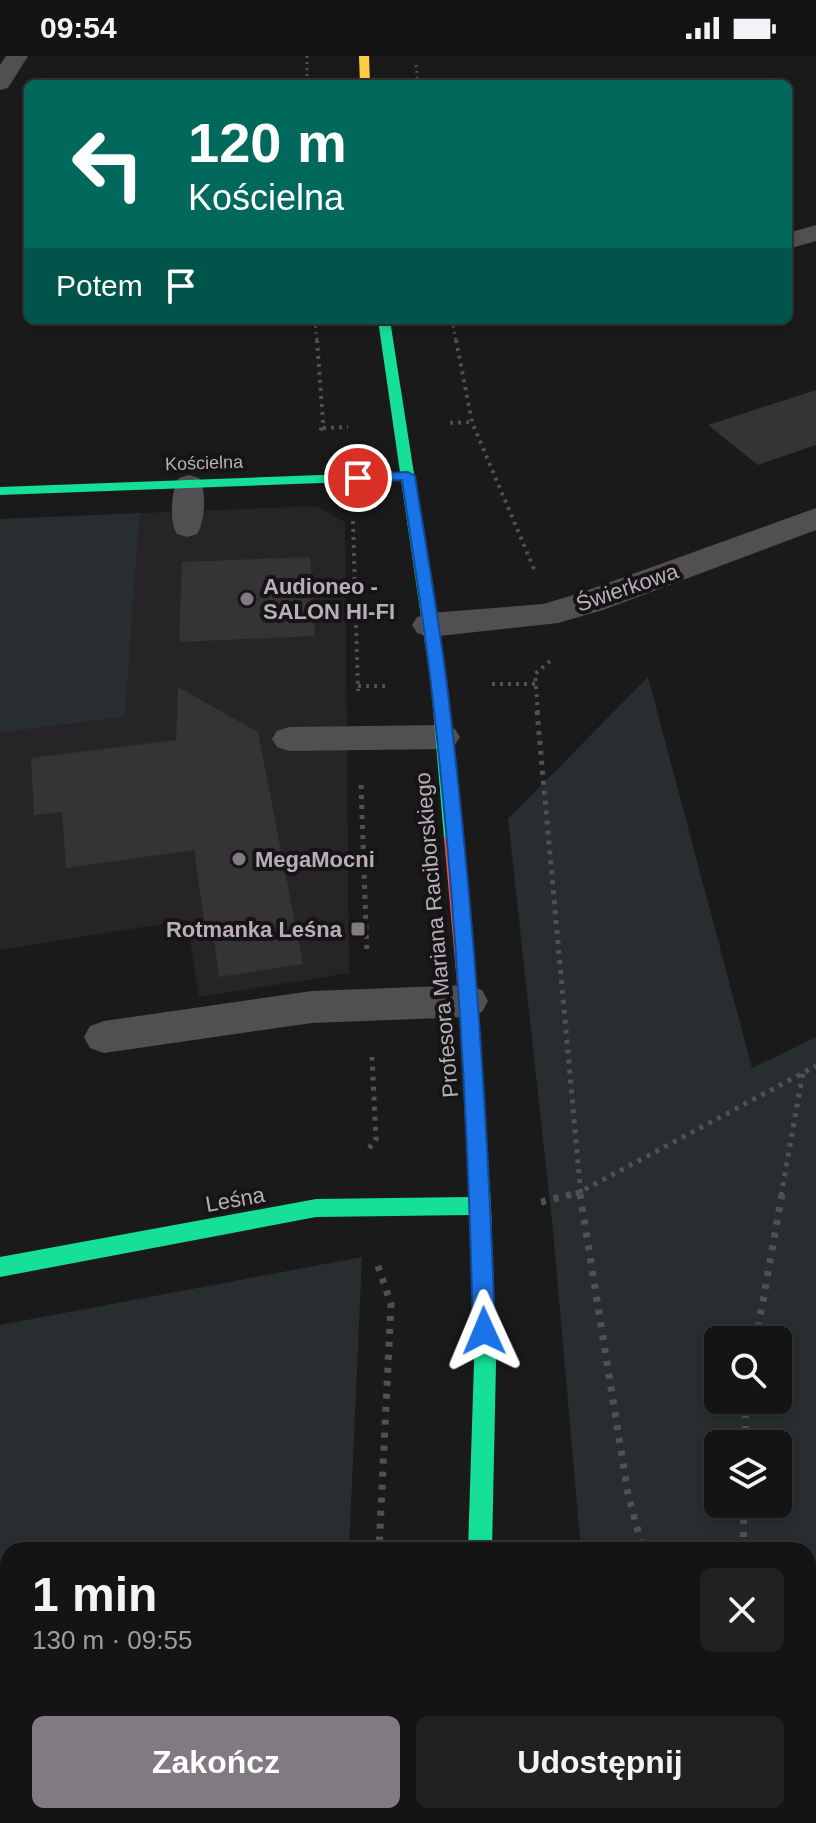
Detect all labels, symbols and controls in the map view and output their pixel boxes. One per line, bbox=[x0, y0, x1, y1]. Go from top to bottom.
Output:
text: 09:54 bbox=[40, 11, 117, 44]
text: 120 m bbox=[188, 111, 347, 174]
icon: left bbox=[56, 112, 160, 216]
text: Kościelna bbox=[188, 177, 344, 218]
icon: arrive bbox=[159, 264, 203, 308]
text: Potem bbox=[56, 269, 143, 302]
pin bbox=[324, 444, 392, 512]
street label: Kościelna bbox=[165, 452, 244, 474]
icon: arrive bbox=[336, 456, 380, 500]
street label: Świerkowa bbox=[573, 558, 682, 617]
place label: Audioneo - SALON HI-FI bbox=[263, 574, 395, 624]
marker: Audioneo - SALON HI-FI bbox=[238, 590, 256, 608]
street label: Profesora Mariana Raciborskiego bbox=[410, 771, 463, 1099]
place label: MegaMocni bbox=[255, 847, 375, 872]
marker: MegaMocni bbox=[230, 850, 248, 868]
place label: Rotmanka Leśna bbox=[166, 917, 343, 942]
marker: Rotmanka Leśna bbox=[349, 920, 367, 938]
street label: Leśna bbox=[203, 1182, 268, 1217]
position arrow bbox=[442, 1289, 526, 1373]
map controls bbox=[704, 1326, 792, 1518]
button: search bbox=[704, 1326, 792, 1414]
button: layers bbox=[704, 1430, 792, 1518]
text: 1 min bbox=[32, 1568, 157, 1621]
button: close bbox=[700, 1568, 784, 1652]
text: 130 m · 09:55 bbox=[32, 1625, 192, 1655]
button: Zakończ bbox=[32, 1716, 400, 1808]
button: Udostępnij bbox=[416, 1716, 784, 1808]

